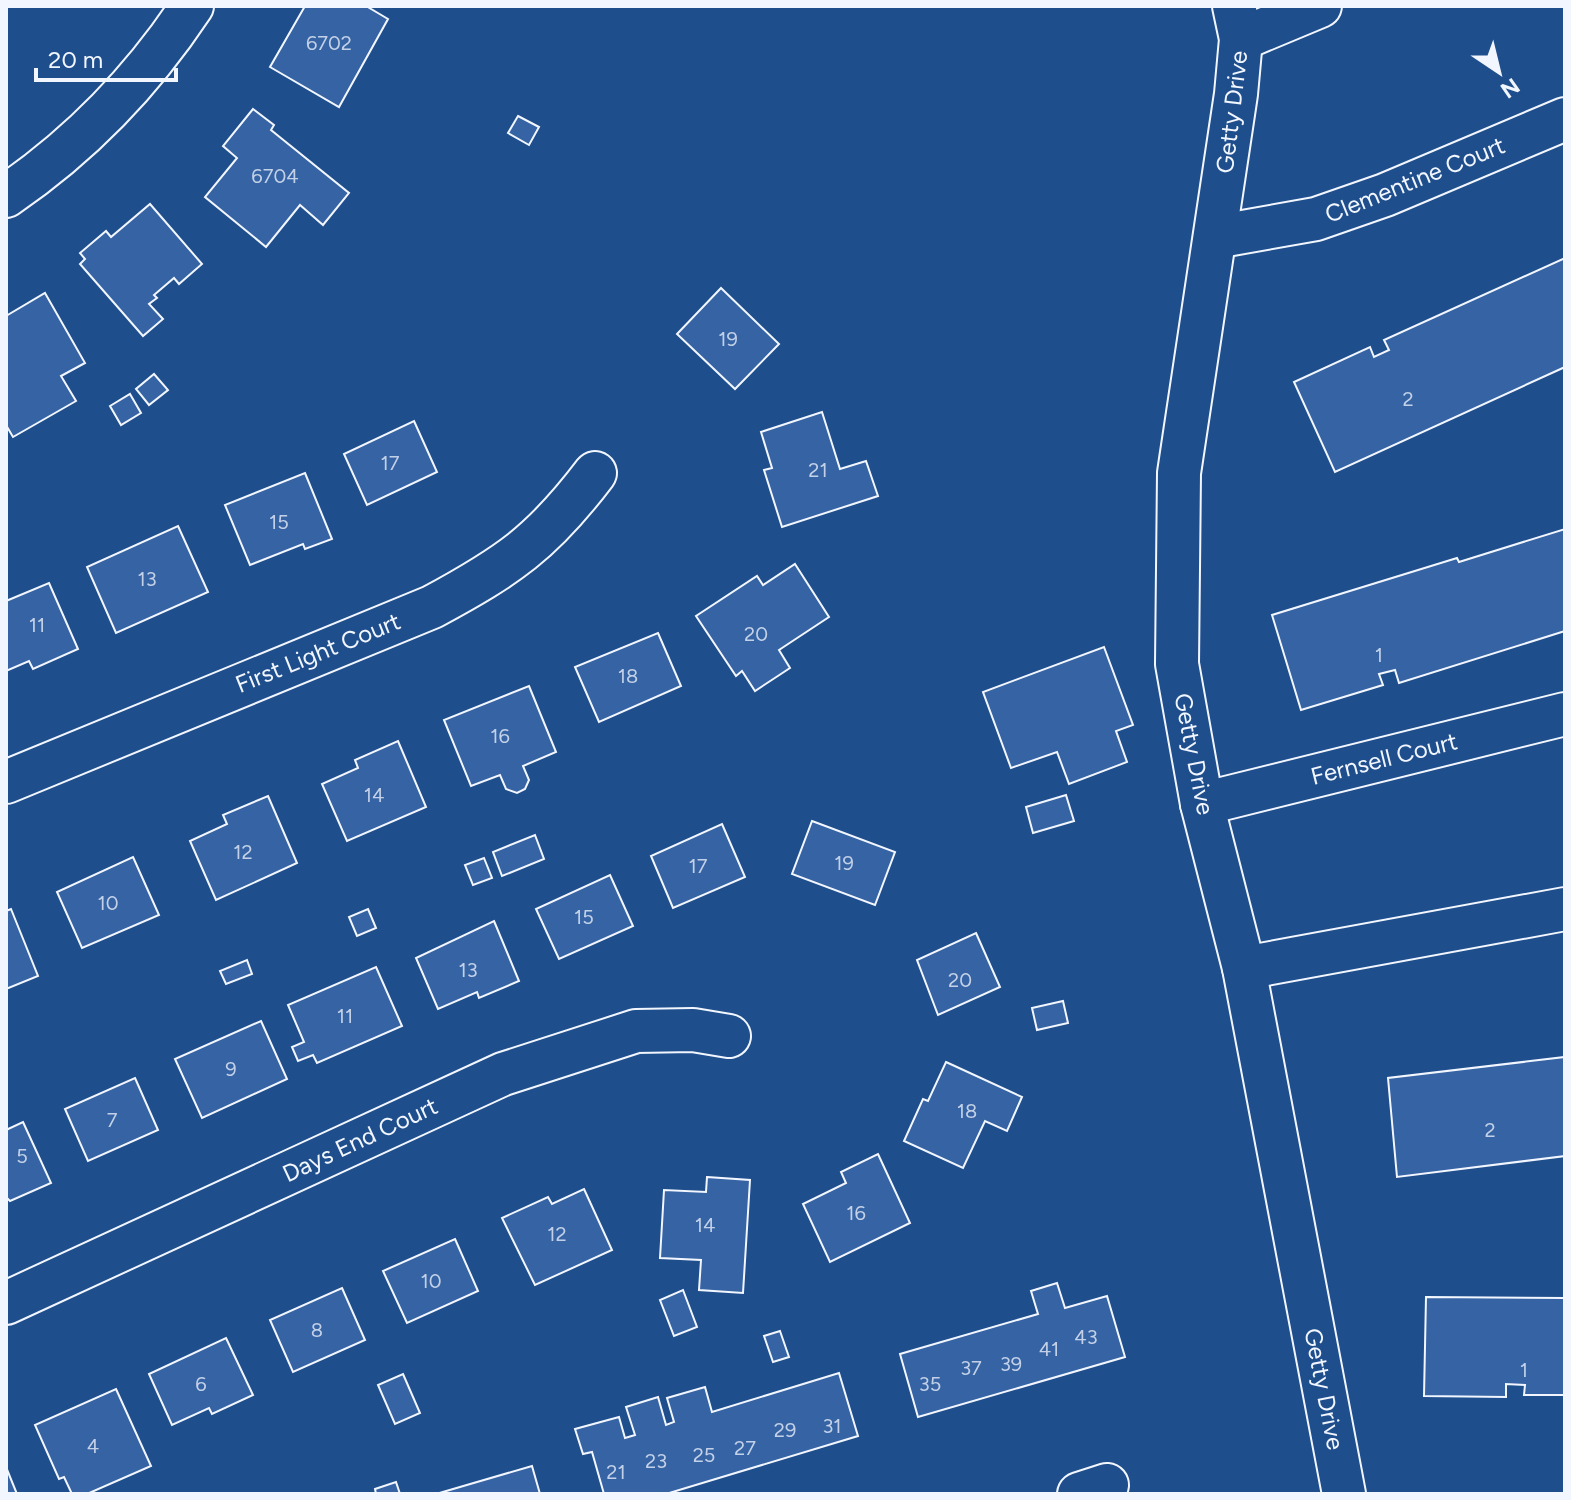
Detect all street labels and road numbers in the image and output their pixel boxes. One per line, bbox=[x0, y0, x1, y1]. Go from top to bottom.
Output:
street label: Getty Drive bbox=[1210, 49, 1253, 175]
street label: Clementine Court bbox=[1321, 130, 1509, 229]
street label: First Light Court bbox=[231, 606, 404, 699]
street label: Getty Drive bbox=[1168, 690, 1221, 817]
street label: Fernsell Court bbox=[1308, 726, 1460, 791]
street label: Days End Court bbox=[278, 1091, 442, 1188]
street label: Getty Drive bbox=[1298, 1325, 1351, 1452]

